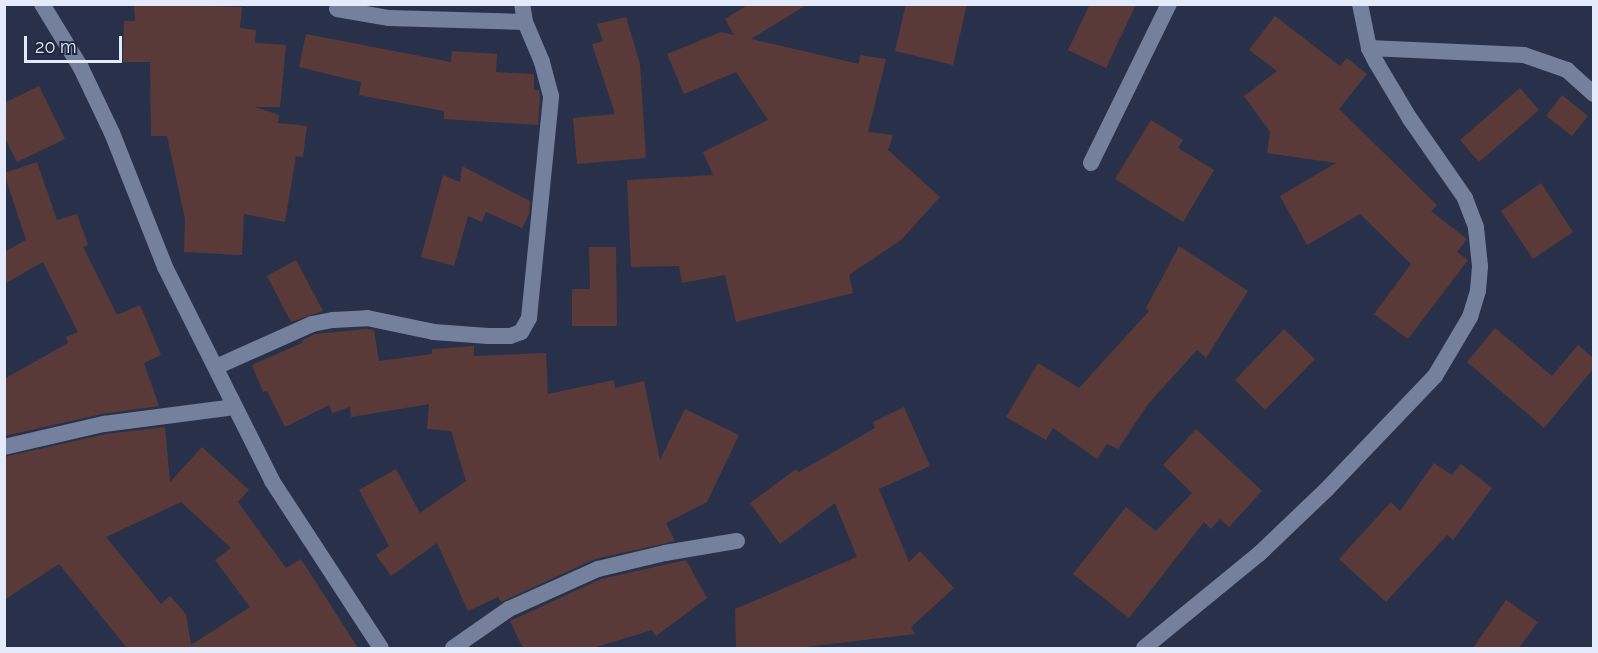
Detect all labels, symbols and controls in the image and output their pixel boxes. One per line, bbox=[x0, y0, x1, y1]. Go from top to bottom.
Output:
scale bar bbox=[27, 24, 124, 62]
text: 20 m bbox=[35, 36, 77, 57]

